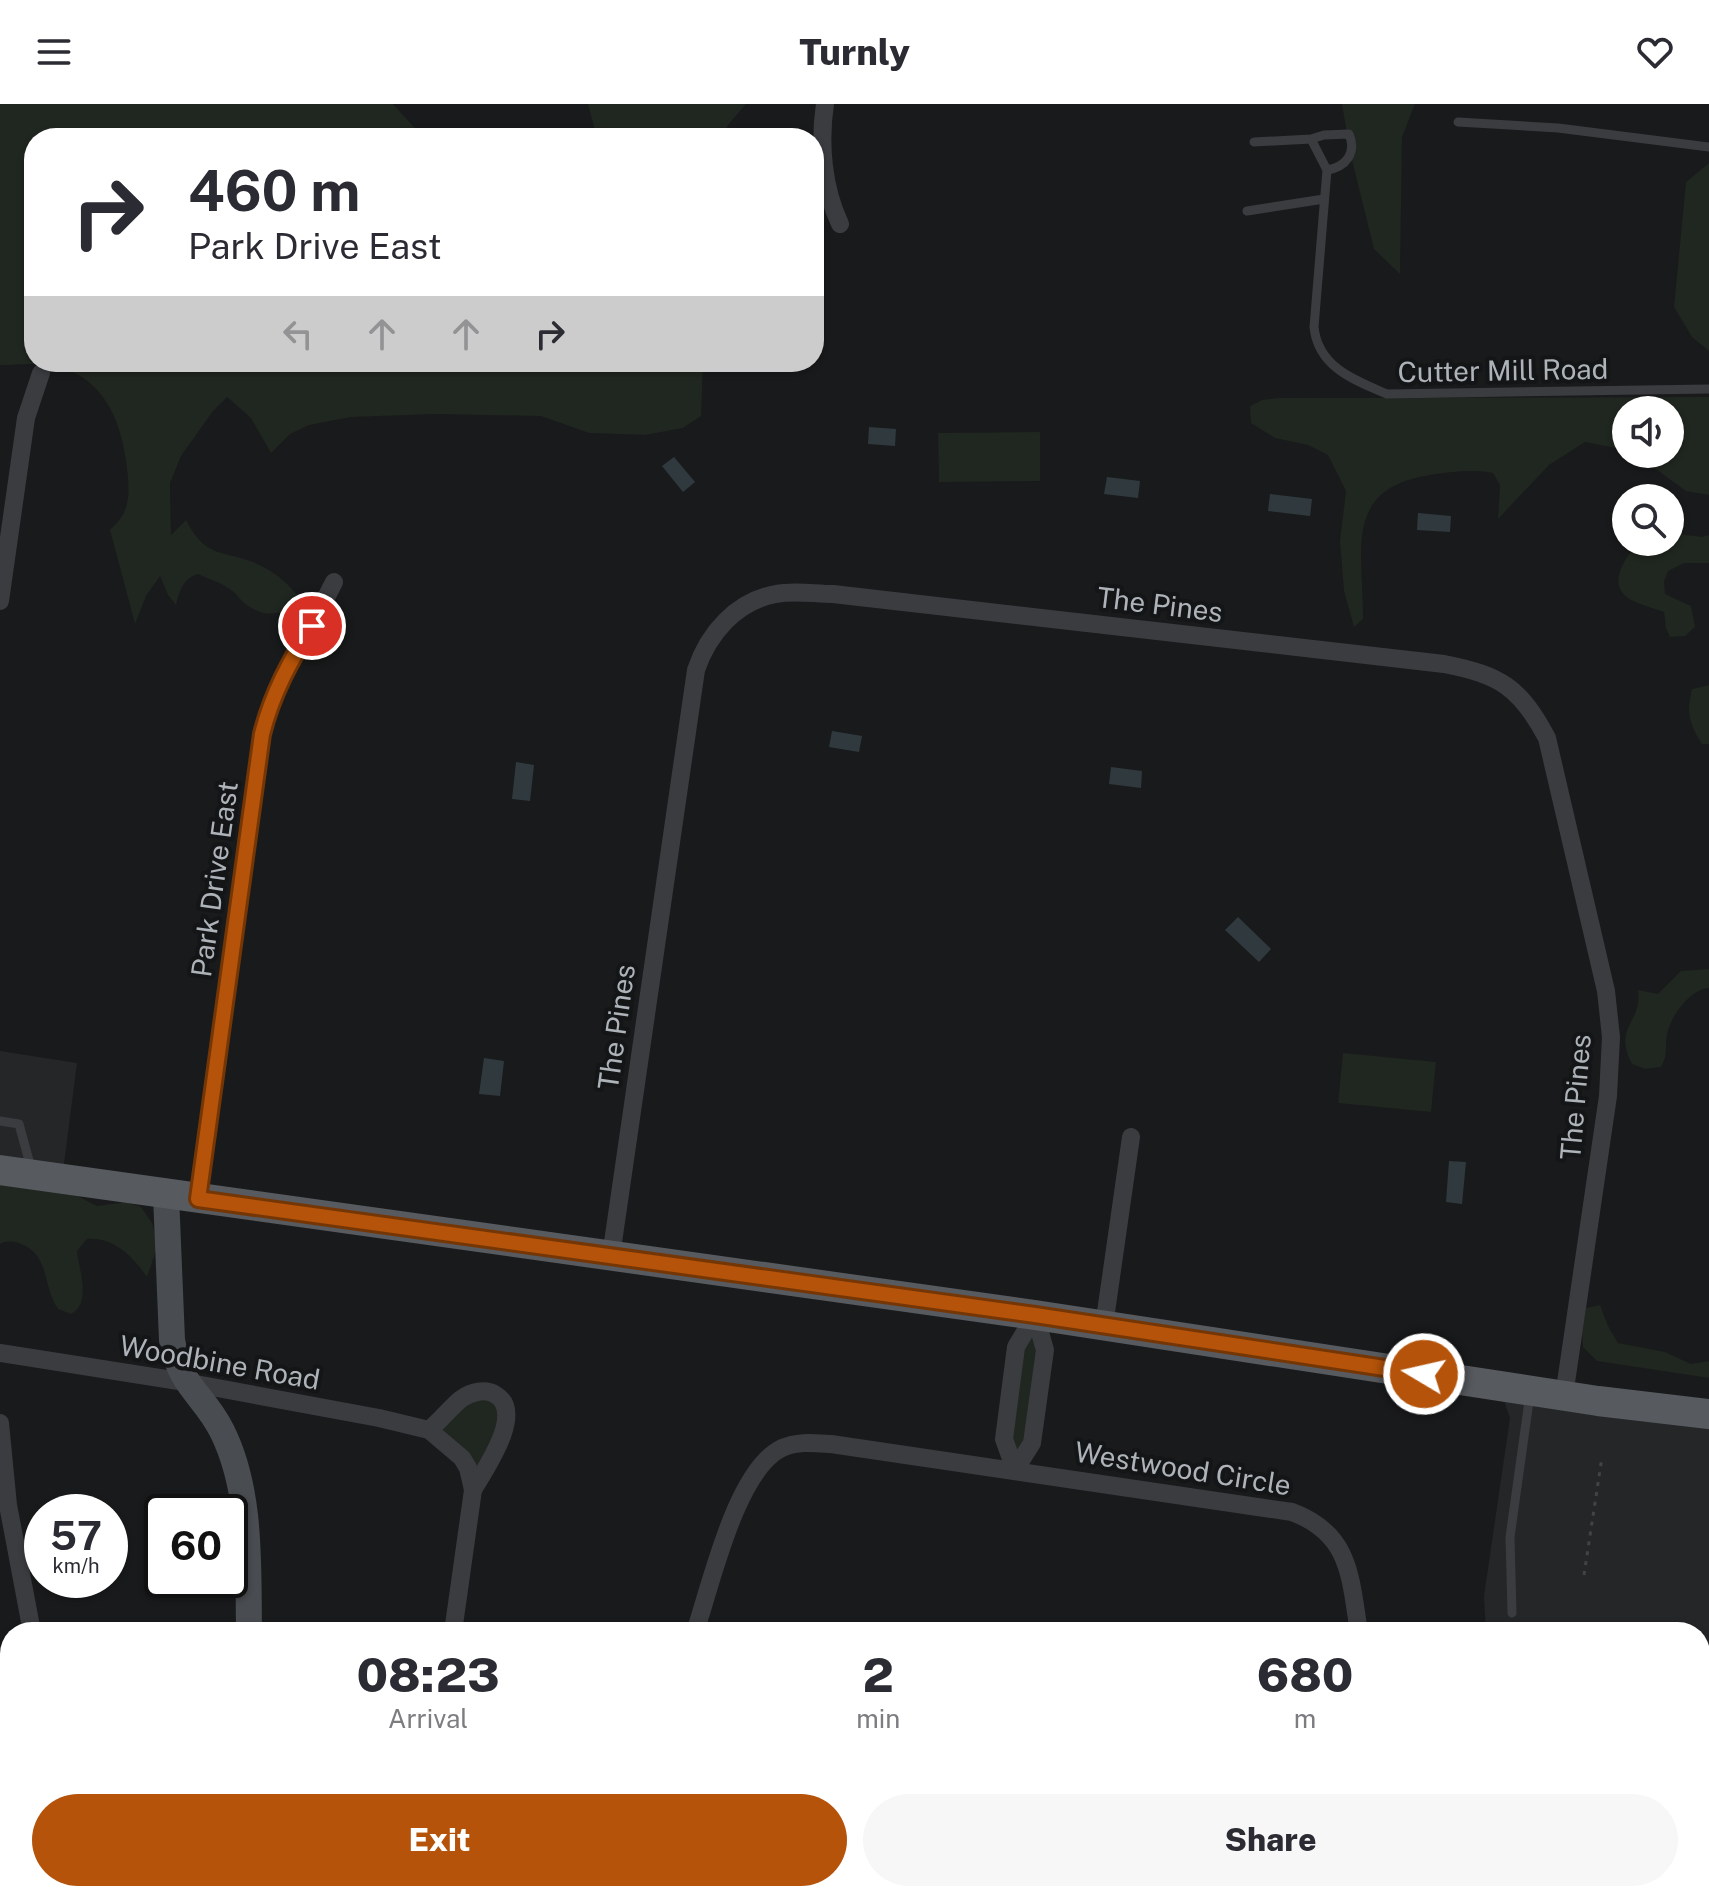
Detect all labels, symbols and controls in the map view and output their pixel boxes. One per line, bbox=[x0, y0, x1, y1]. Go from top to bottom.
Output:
icon: menu bbox=[32, 30, 76, 74]
icon: heart bbox=[1633, 30, 1677, 74]
text: Turnly bbox=[799, 31, 910, 73]
text: 460 m bbox=[188, 158, 360, 224]
icon: right bbox=[56, 160, 160, 264]
text: Park Drive East bbox=[188, 225, 442, 267]
icon: left bbox=[276, 312, 320, 356]
icon: ahead bbox=[360, 312, 404, 356]
icon: ahead bbox=[444, 312, 488, 356]
icon: right bbox=[528, 312, 572, 356]
street label: Cutter Mill Road bbox=[1397, 352, 1609, 388]
map controls bbox=[1612, 396, 1684, 556]
button: sound bbox=[1612, 396, 1684, 468]
button: search bbox=[1612, 484, 1684, 556]
street label: The Pines bbox=[1095, 580, 1225, 628]
pin bbox=[278, 592, 346, 660]
icon: arrive bbox=[290, 604, 334, 648]
street label: Park Drive East bbox=[184, 779, 244, 979]
street label: The Pines bbox=[591, 962, 641, 1092]
street label: The Pines bbox=[1553, 1033, 1597, 1161]
street label: Woodbine Road bbox=[117, 1328, 323, 1396]
position arrow bbox=[1382, 1332, 1466, 1416]
street label: Westwood Circle bbox=[1073, 1435, 1293, 1501]
speed limit sign: 60 bbox=[144, 1494, 248, 1598]
text: 57 bbox=[50, 1512, 102, 1559]
text: km/h bbox=[52, 1554, 100, 1578]
text: 08:23 bbox=[356, 1646, 500, 1703]
text: 2 bbox=[863, 1646, 894, 1703]
text: 680 bbox=[1257, 1646, 1353, 1703]
text: Arrival bbox=[388, 1703, 468, 1734]
text: min bbox=[856, 1703, 900, 1734]
text: m bbox=[1294, 1703, 1316, 1734]
button: Exit bbox=[32, 1794, 847, 1886]
button: Share bbox=[863, 1794, 1678, 1886]

